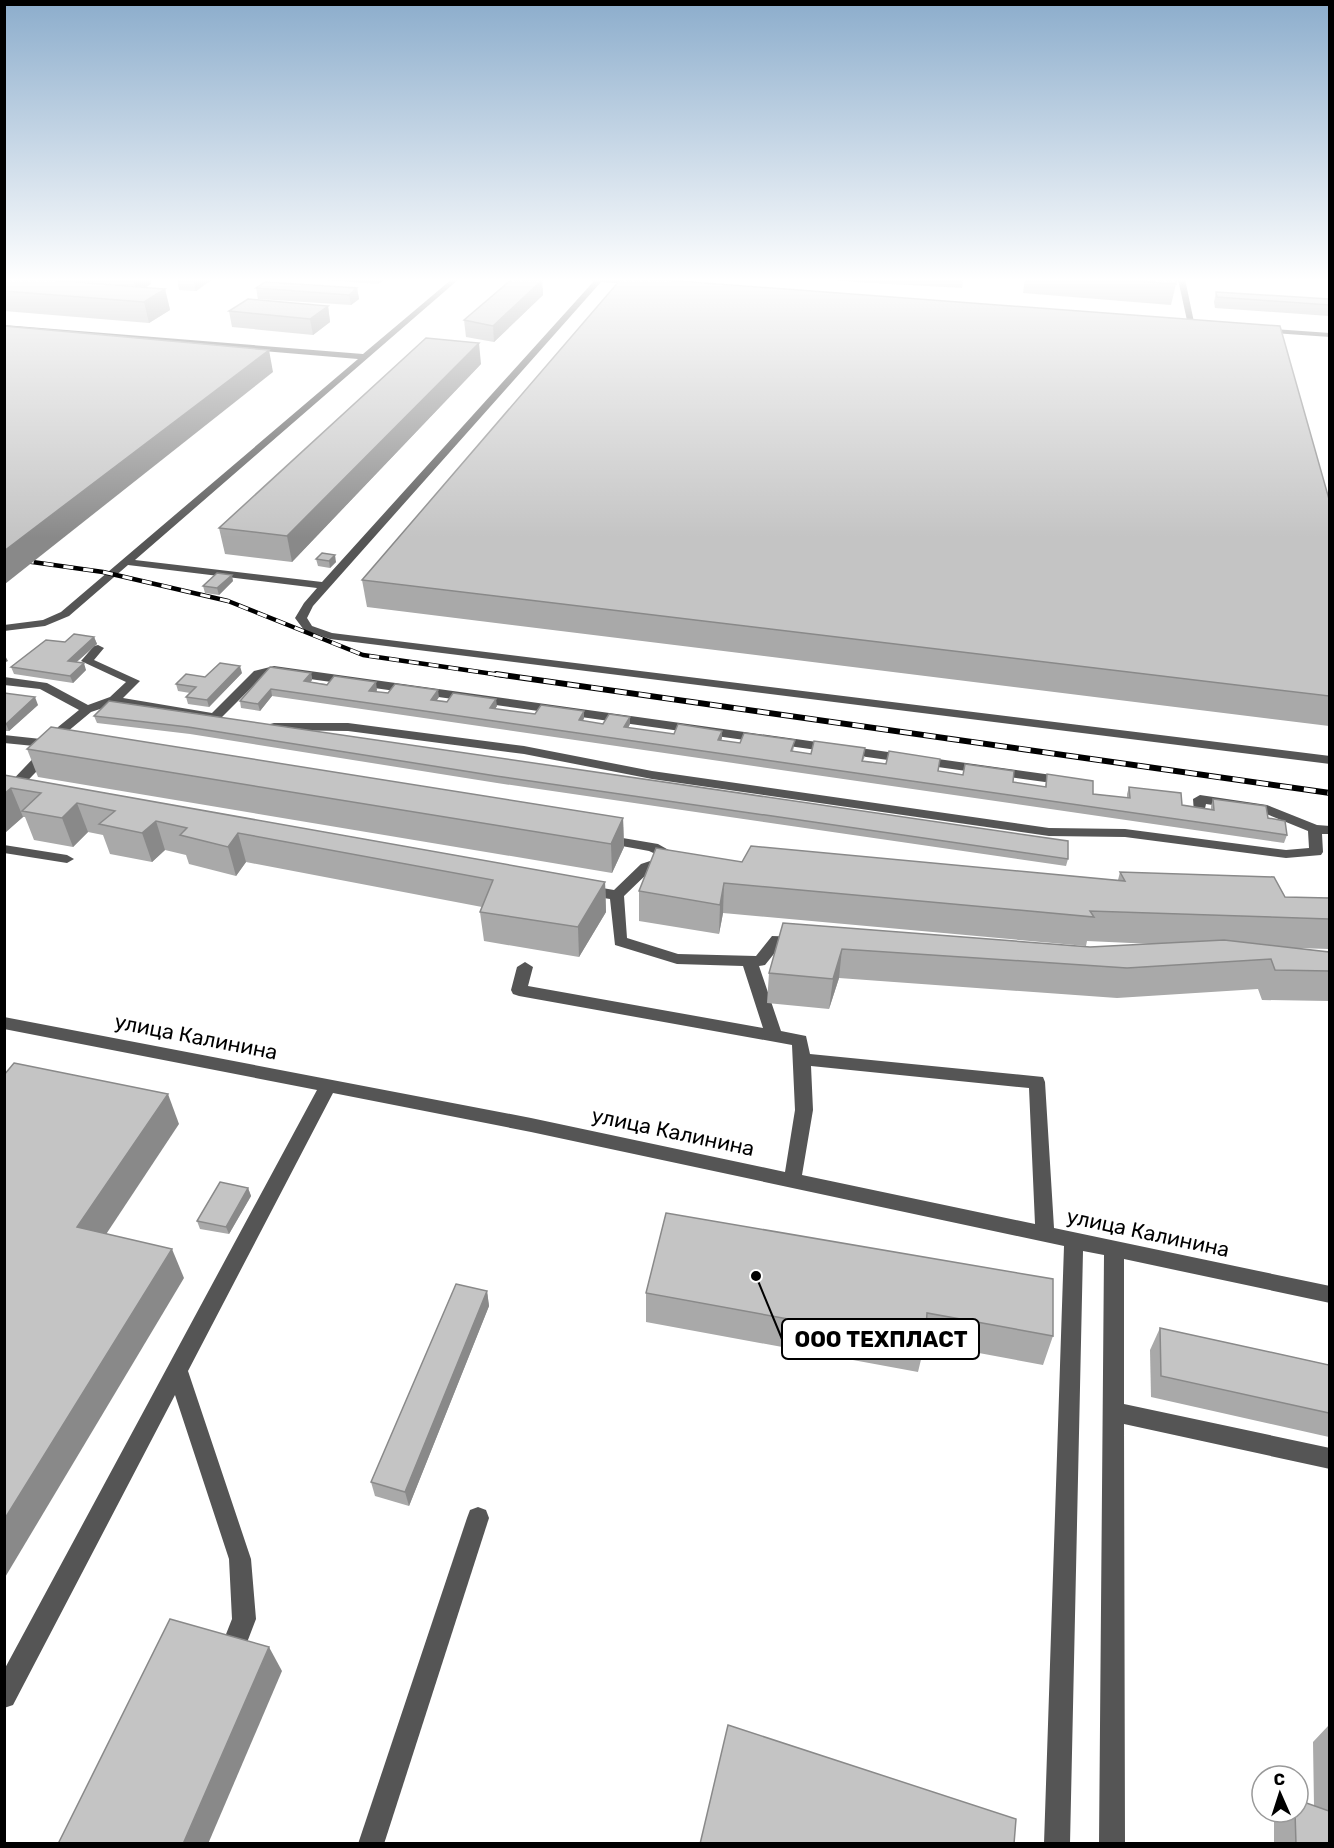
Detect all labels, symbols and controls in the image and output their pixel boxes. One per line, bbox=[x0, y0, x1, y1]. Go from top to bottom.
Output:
street label: улица Калинина bbox=[112, 1008, 280, 1065]
street label: улица Калинина bbox=[590, 1102, 757, 1161]
street label: улица Калинина bbox=[1065, 1203, 1232, 1262]
callout: ООО ТЕХПЛАСТ bbox=[782, 1319, 979, 1359]
text: ООО ТЕХПЛАСТ bbox=[794, 1326, 968, 1353]
north arrow bbox=[1250, 1764, 1310, 1824]
text: С bbox=[1273, 1770, 1285, 1789]

